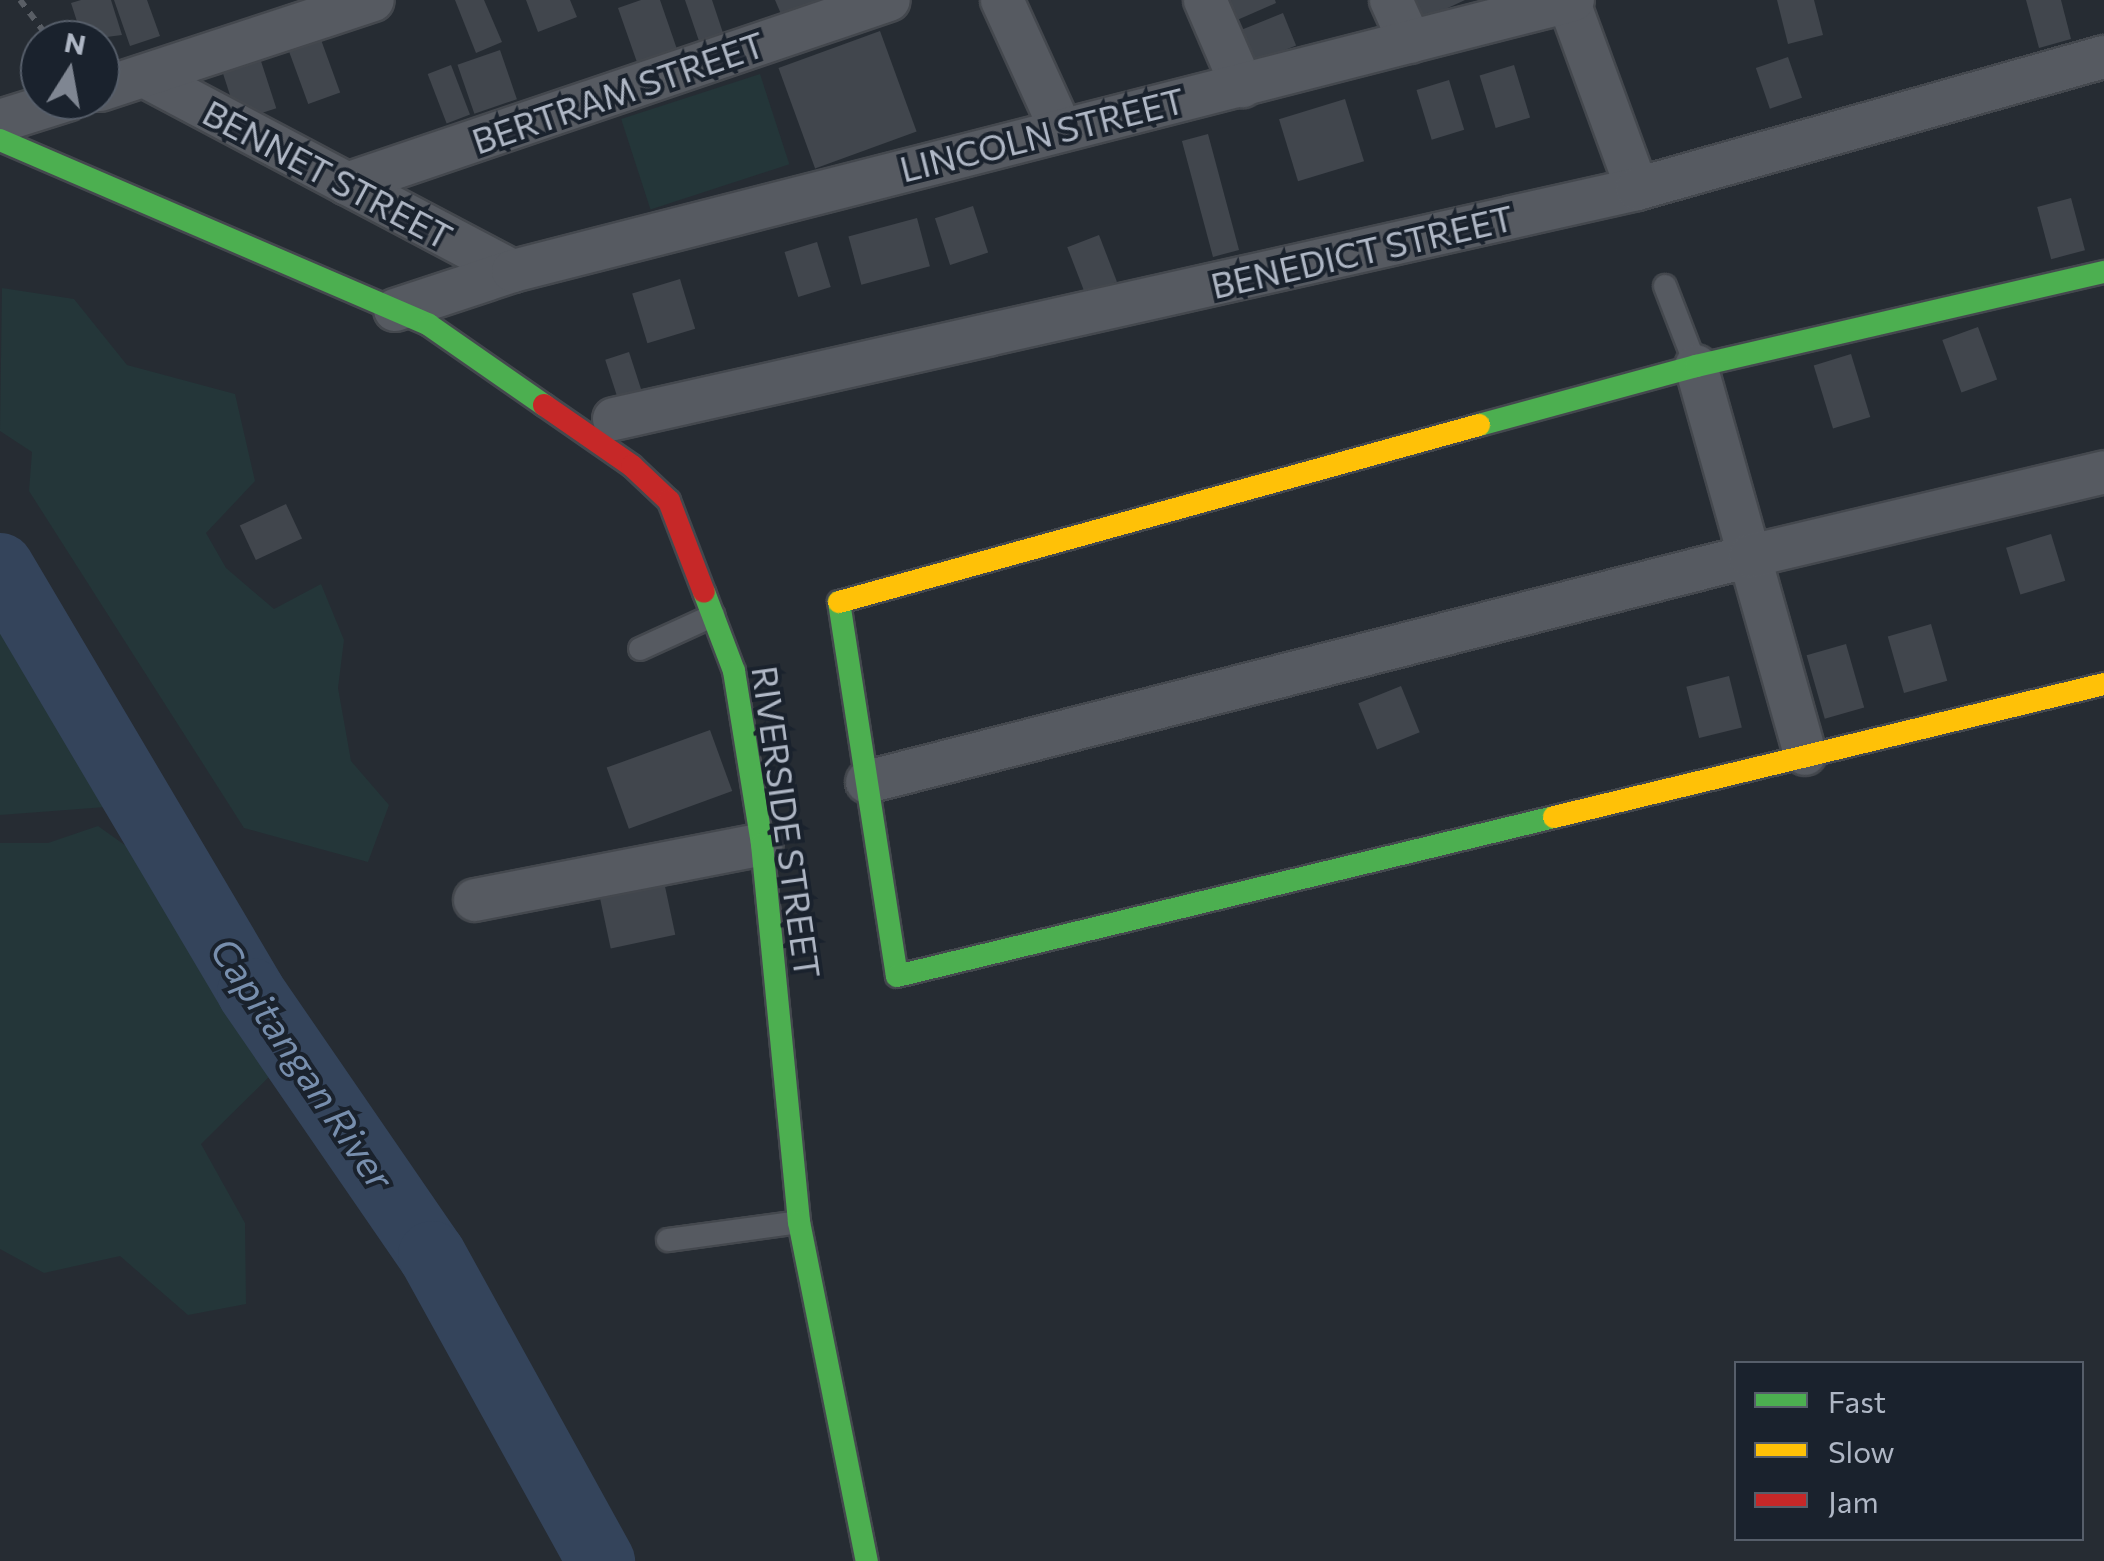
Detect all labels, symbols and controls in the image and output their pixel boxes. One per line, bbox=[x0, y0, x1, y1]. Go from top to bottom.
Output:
north arrow bbox=[20, 20, 120, 120]
street label: BERTRAM STREET bbox=[466, 22, 770, 162]
text: N bbox=[62, 24, 89, 61]
street label: LINCOLN STREET bbox=[895, 78, 1189, 190]
street label: BENNET STREET bbox=[196, 91, 460, 257]
street label: BENEDICT STREET bbox=[1207, 196, 1517, 306]
street label: RIVERSIDE STREET bbox=[744, 663, 830, 981]
water label: Capitangan River bbox=[202, 928, 404, 1198]
legend bbox=[1734, 1361, 2084, 1541]
text: Fast bbox=[1828, 1382, 1886, 1419]
text: Slow bbox=[1828, 1432, 1895, 1469]
text: Jam bbox=[1828, 1482, 1879, 1519]

